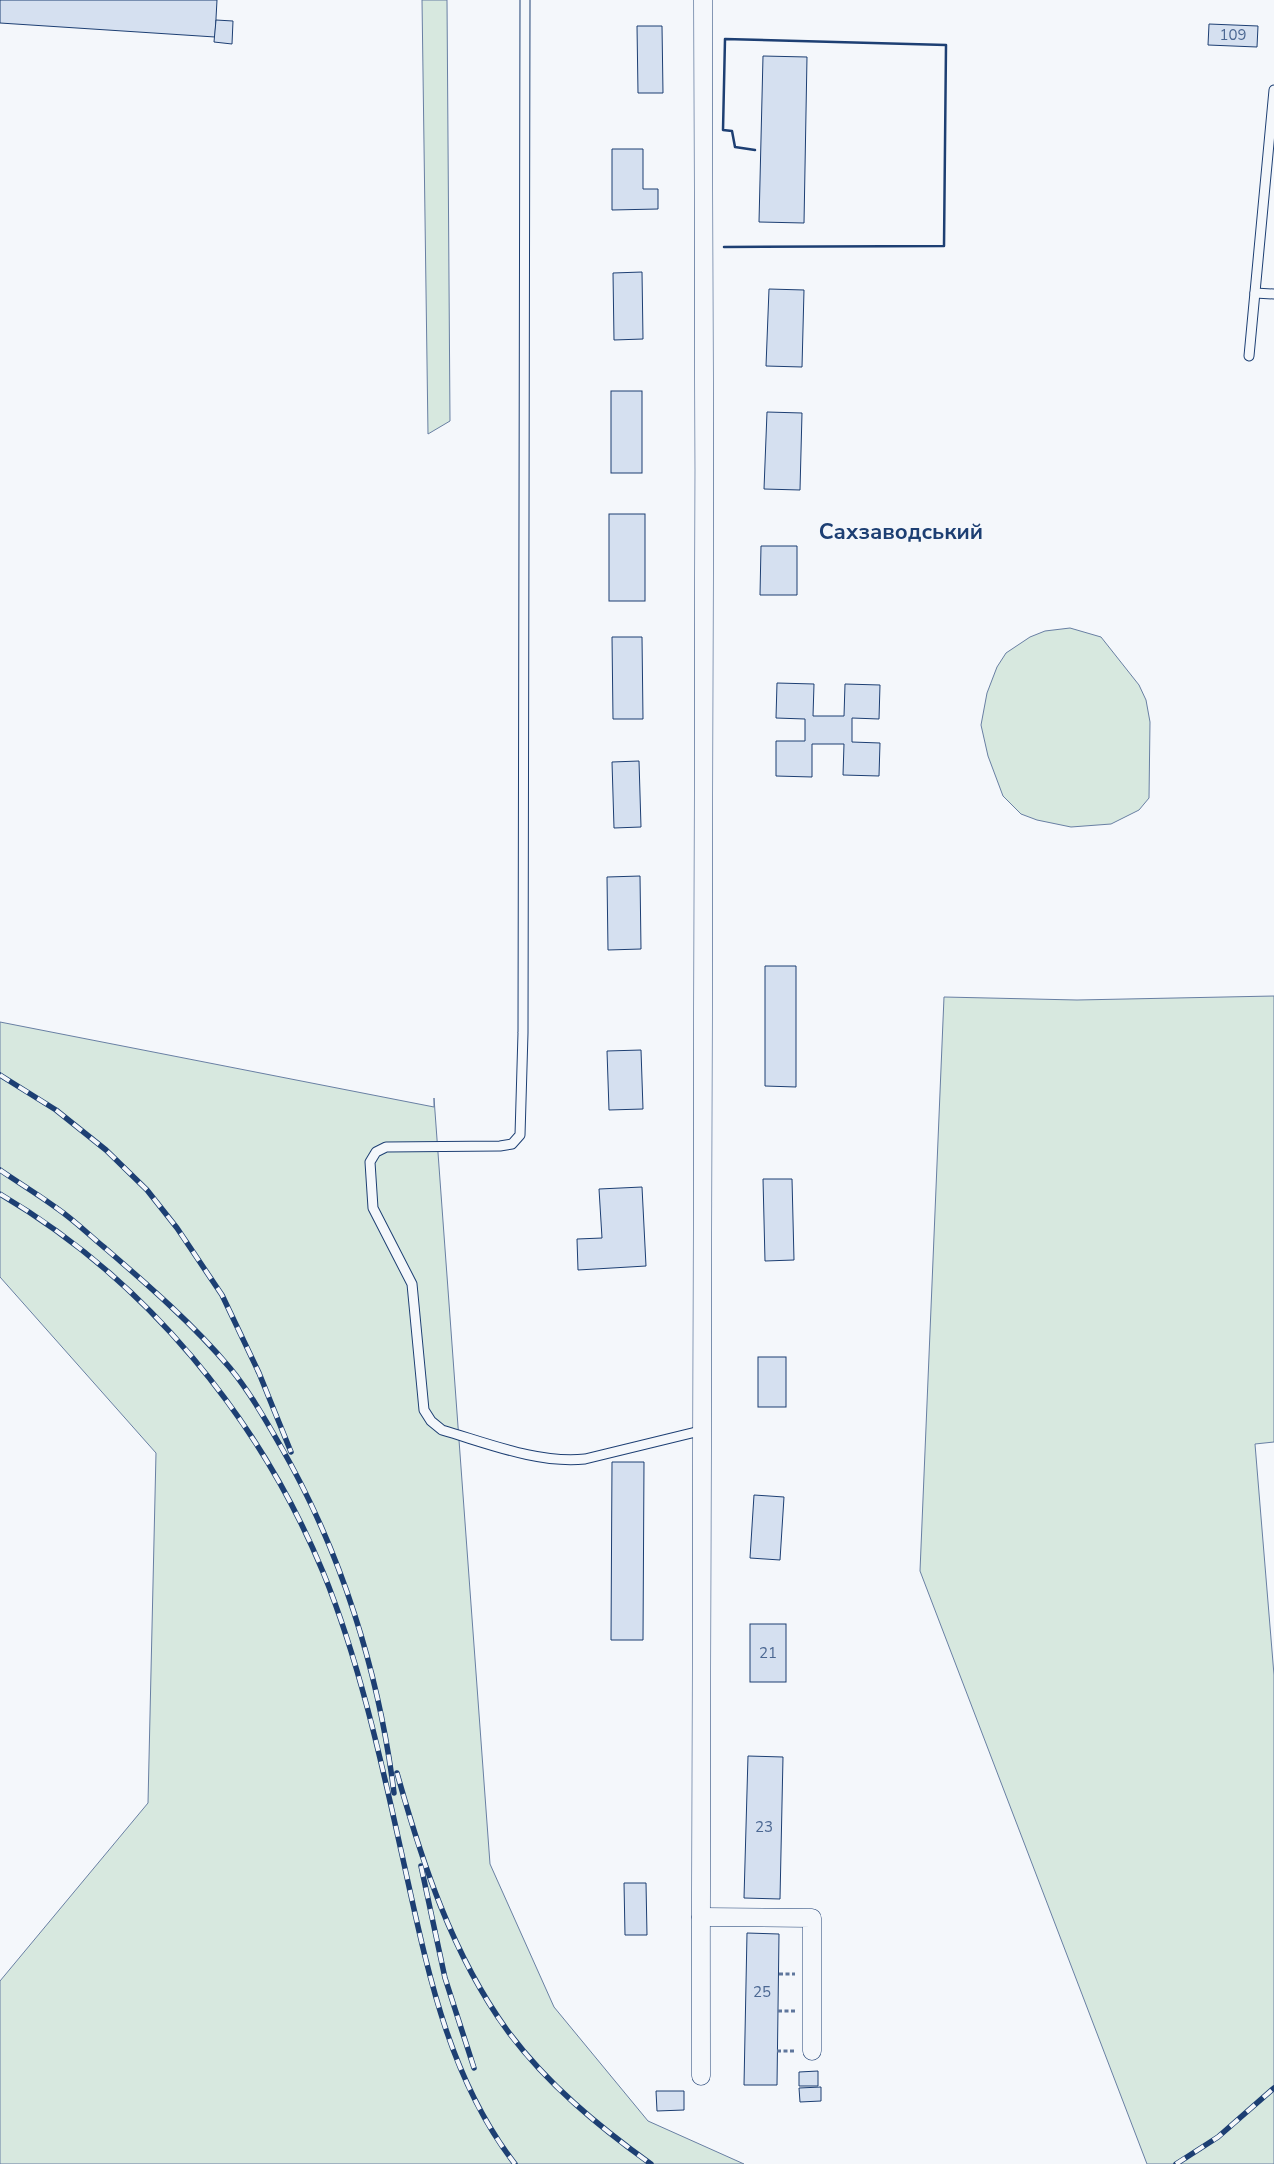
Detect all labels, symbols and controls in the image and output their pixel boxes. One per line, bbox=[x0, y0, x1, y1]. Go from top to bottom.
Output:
house number: 109 bbox=[1219, 25, 1247, 45]
district label: Сахзаводський bbox=[819, 517, 983, 547]
house number: 21 bbox=[759, 1643, 777, 1663]
house number: 23 bbox=[755, 1817, 773, 1837]
house number: 25 bbox=[753, 1982, 771, 2002]

